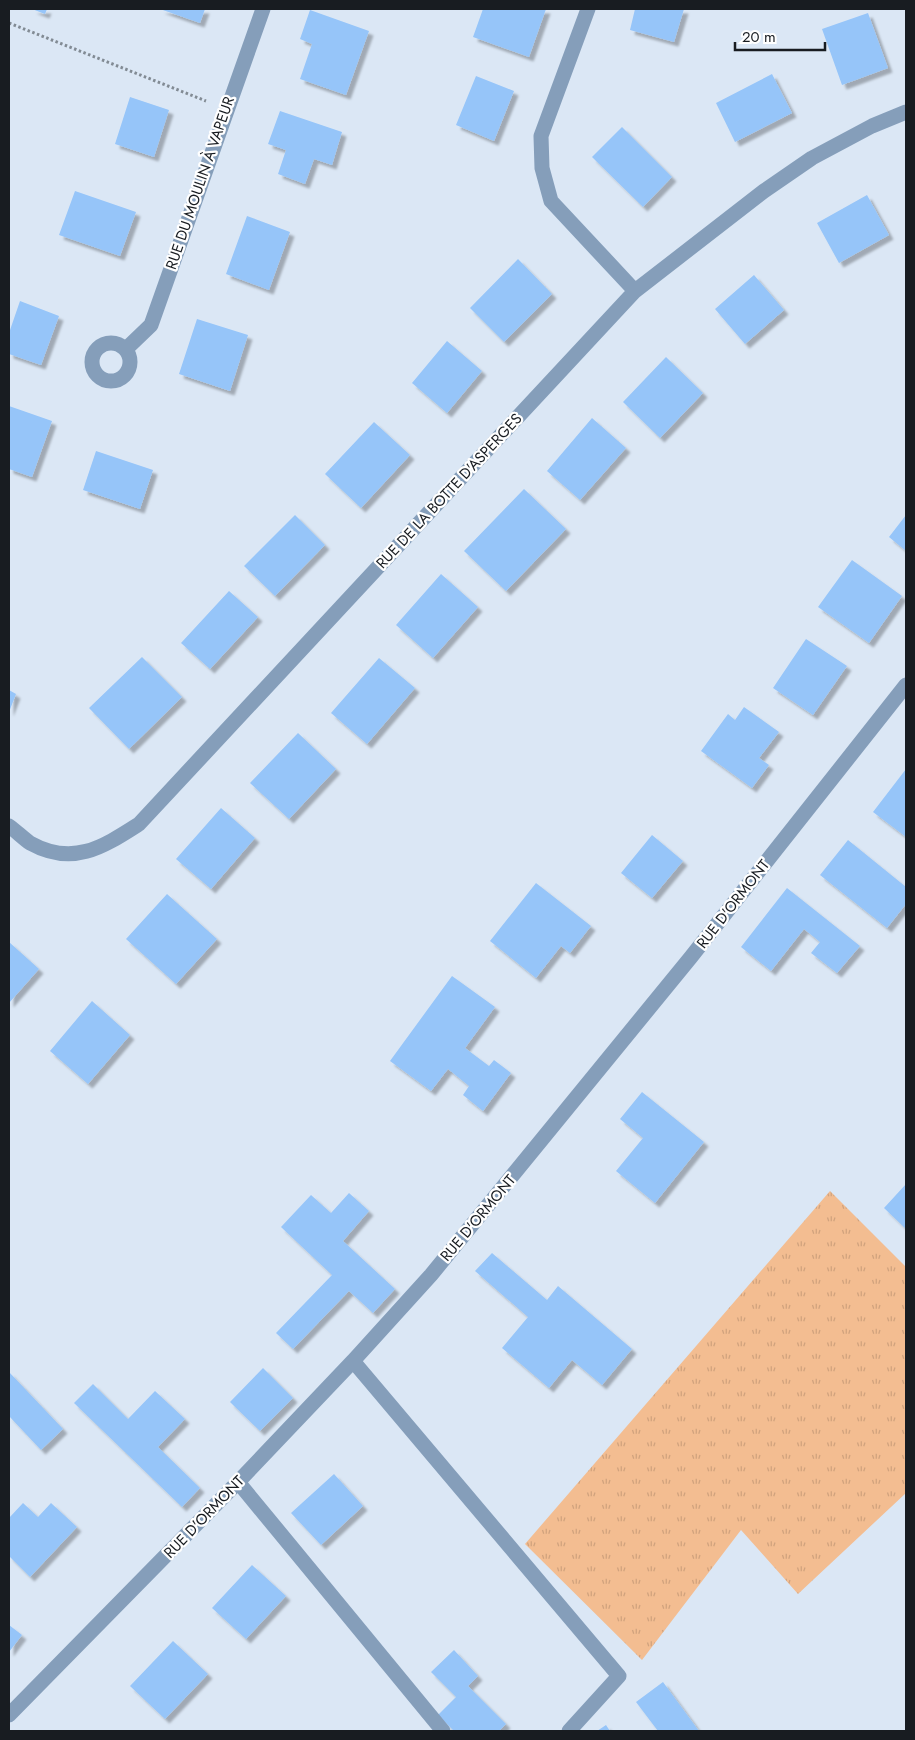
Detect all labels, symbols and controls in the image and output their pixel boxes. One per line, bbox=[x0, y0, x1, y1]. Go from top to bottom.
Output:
scale bar bbox=[735, 20, 825, 52]
text: 20 m bbox=[742, 26, 776, 48]
street label: RUE DU MOULIN À VAPEUR bbox=[160, 93, 240, 272]
street label: RUE DE LA BOTTE D'ASPERGES bbox=[371, 408, 527, 574]
street label: RUE D'ORMONT bbox=[691, 855, 775, 953]
street label: RUE D'ORMONT bbox=[435, 1170, 521, 1266]
street label: RUE D'ORMONT bbox=[159, 1471, 249, 1563]

